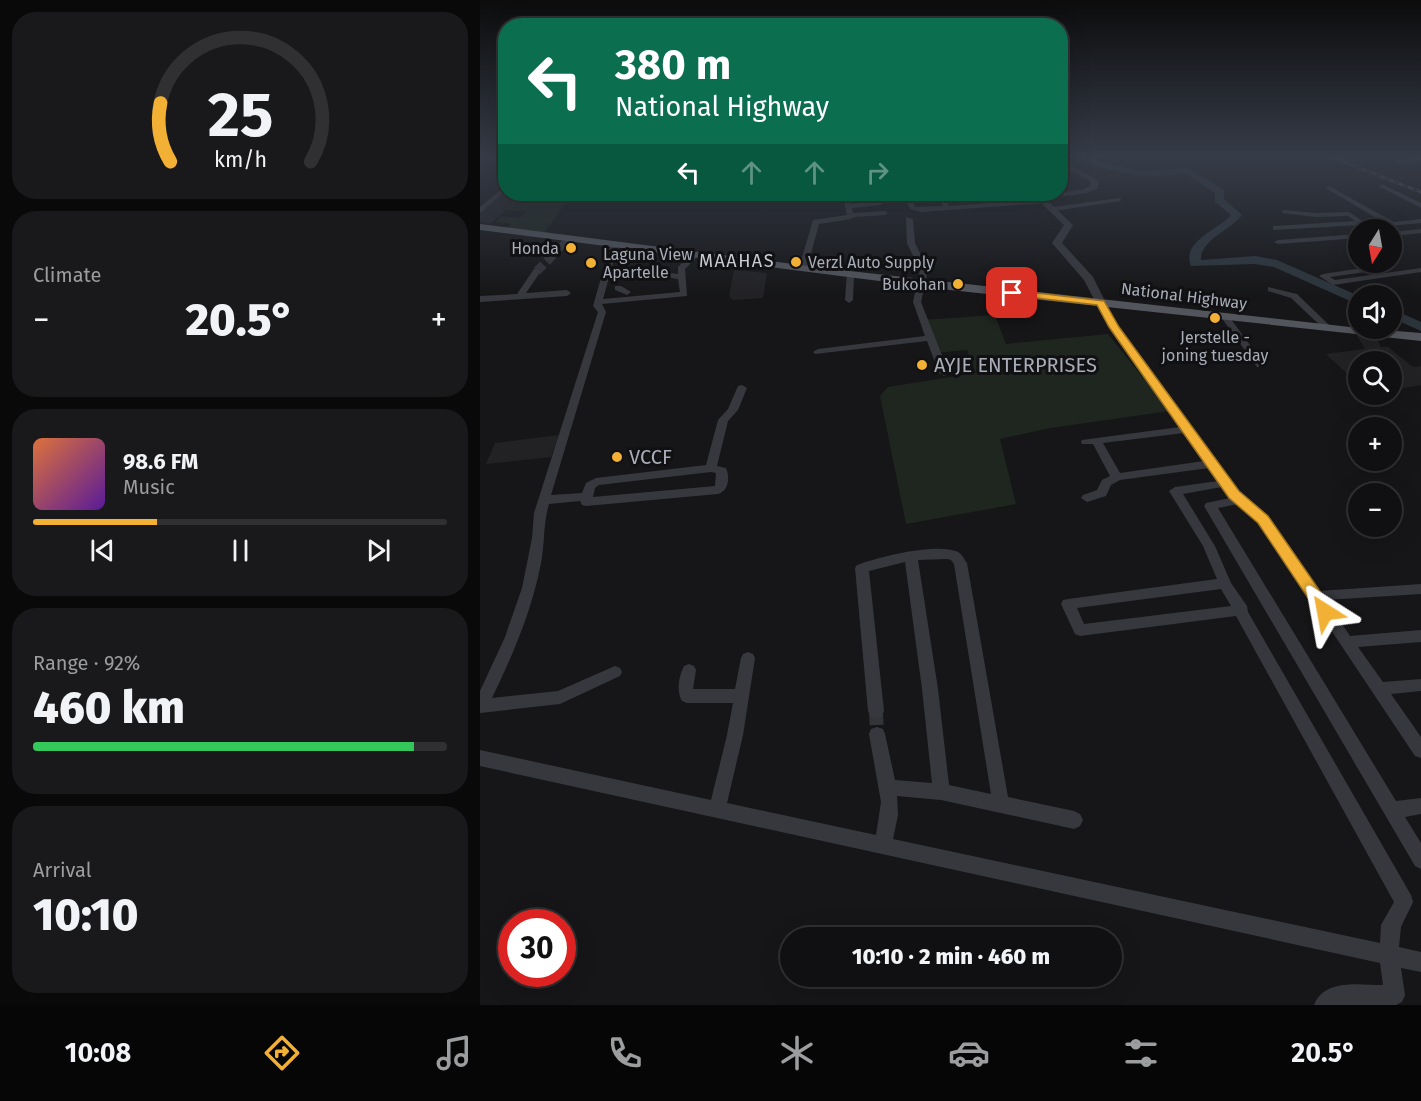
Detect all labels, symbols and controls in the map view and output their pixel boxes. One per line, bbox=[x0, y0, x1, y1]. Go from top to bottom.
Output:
text: 380 m bbox=[615, 40, 731, 90]
icon: left bbox=[516, 42, 594, 120]
text: 25 bbox=[207, 78, 273, 153]
text: National Highway bbox=[615, 91, 829, 123]
text: km/h bbox=[213, 148, 267, 174]
icon: left bbox=[672, 156, 705, 189]
icon: ahead bbox=[735, 156, 768, 189]
icon: ahead bbox=[798, 156, 831, 189]
icon: right bbox=[861, 156, 894, 189]
north arrow bbox=[1348, 219, 1402, 273]
map controls bbox=[1348, 219, 1402, 537]
place label: Honda bbox=[511, 239, 559, 258]
marker: Honda bbox=[564, 241, 578, 255]
place label: Laguna View Apartelle bbox=[603, 245, 693, 282]
district label: MAAHAS bbox=[699, 250, 775, 272]
place label: Verzl Auto Supply bbox=[808, 253, 934, 272]
marker: Verzl Auto Supply bbox=[789, 255, 803, 269]
marker: Laguna View Apartelle bbox=[584, 256, 598, 270]
text: Climate bbox=[33, 263, 101, 287]
pin bbox=[986, 267, 1037, 318]
place label: Bukohan bbox=[882, 275, 946, 294]
icon: arrive bbox=[995, 276, 1028, 309]
marker: Bukohan bbox=[951, 277, 965, 291]
street label: National Highway bbox=[1120, 279, 1248, 313]
button: sound bbox=[1348, 285, 1402, 339]
text: 20.5° bbox=[185, 293, 295, 347]
text: − bbox=[33, 300, 50, 340]
text: + bbox=[431, 300, 447, 340]
marker: Jerstelle - joning tuesday bbox=[1208, 311, 1222, 325]
place label: Jerstelle - joning tuesday bbox=[1161, 328, 1269, 365]
button: search bbox=[1348, 351, 1402, 405]
place label: AYJE ENTERPRISES bbox=[934, 353, 1097, 377]
marker: AYJE ENTERPRISES bbox=[915, 358, 929, 372]
button: + bbox=[1348, 417, 1402, 471]
place label: VCCF bbox=[629, 445, 672, 469]
text: 98.6 FM bbox=[123, 448, 198, 475]
marker: VCCF bbox=[610, 450, 624, 464]
text: Music bbox=[123, 475, 175, 499]
button: − bbox=[1348, 483, 1402, 537]
icon: previous bbox=[86, 534, 119, 567]
icon: pause bbox=[224, 534, 257, 567]
icon: next bbox=[362, 534, 395, 567]
position arrow bbox=[1293, 580, 1357, 644]
text: Range · 92% bbox=[33, 651, 140, 675]
text: 460 km bbox=[33, 681, 185, 735]
text: Arrival bbox=[33, 858, 92, 882]
text: 10:10 bbox=[33, 888, 138, 942]
speed limit sign: 30 bbox=[498, 909, 576, 987]
text: 10:10 · 2 min · 460 m bbox=[852, 943, 1050, 970]
icon: directions bbox=[261, 1032, 303, 1074]
icon: music bbox=[433, 1032, 475, 1074]
icon: phone bbox=[604, 1032, 646, 1074]
icon: climate bbox=[776, 1032, 818, 1074]
icon: car bbox=[948, 1032, 990, 1074]
icon: filters bbox=[1120, 1032, 1162, 1074]
text: 10:08 bbox=[65, 1037, 131, 1069]
text: 20.5° bbox=[1291, 1037, 1356, 1069]

